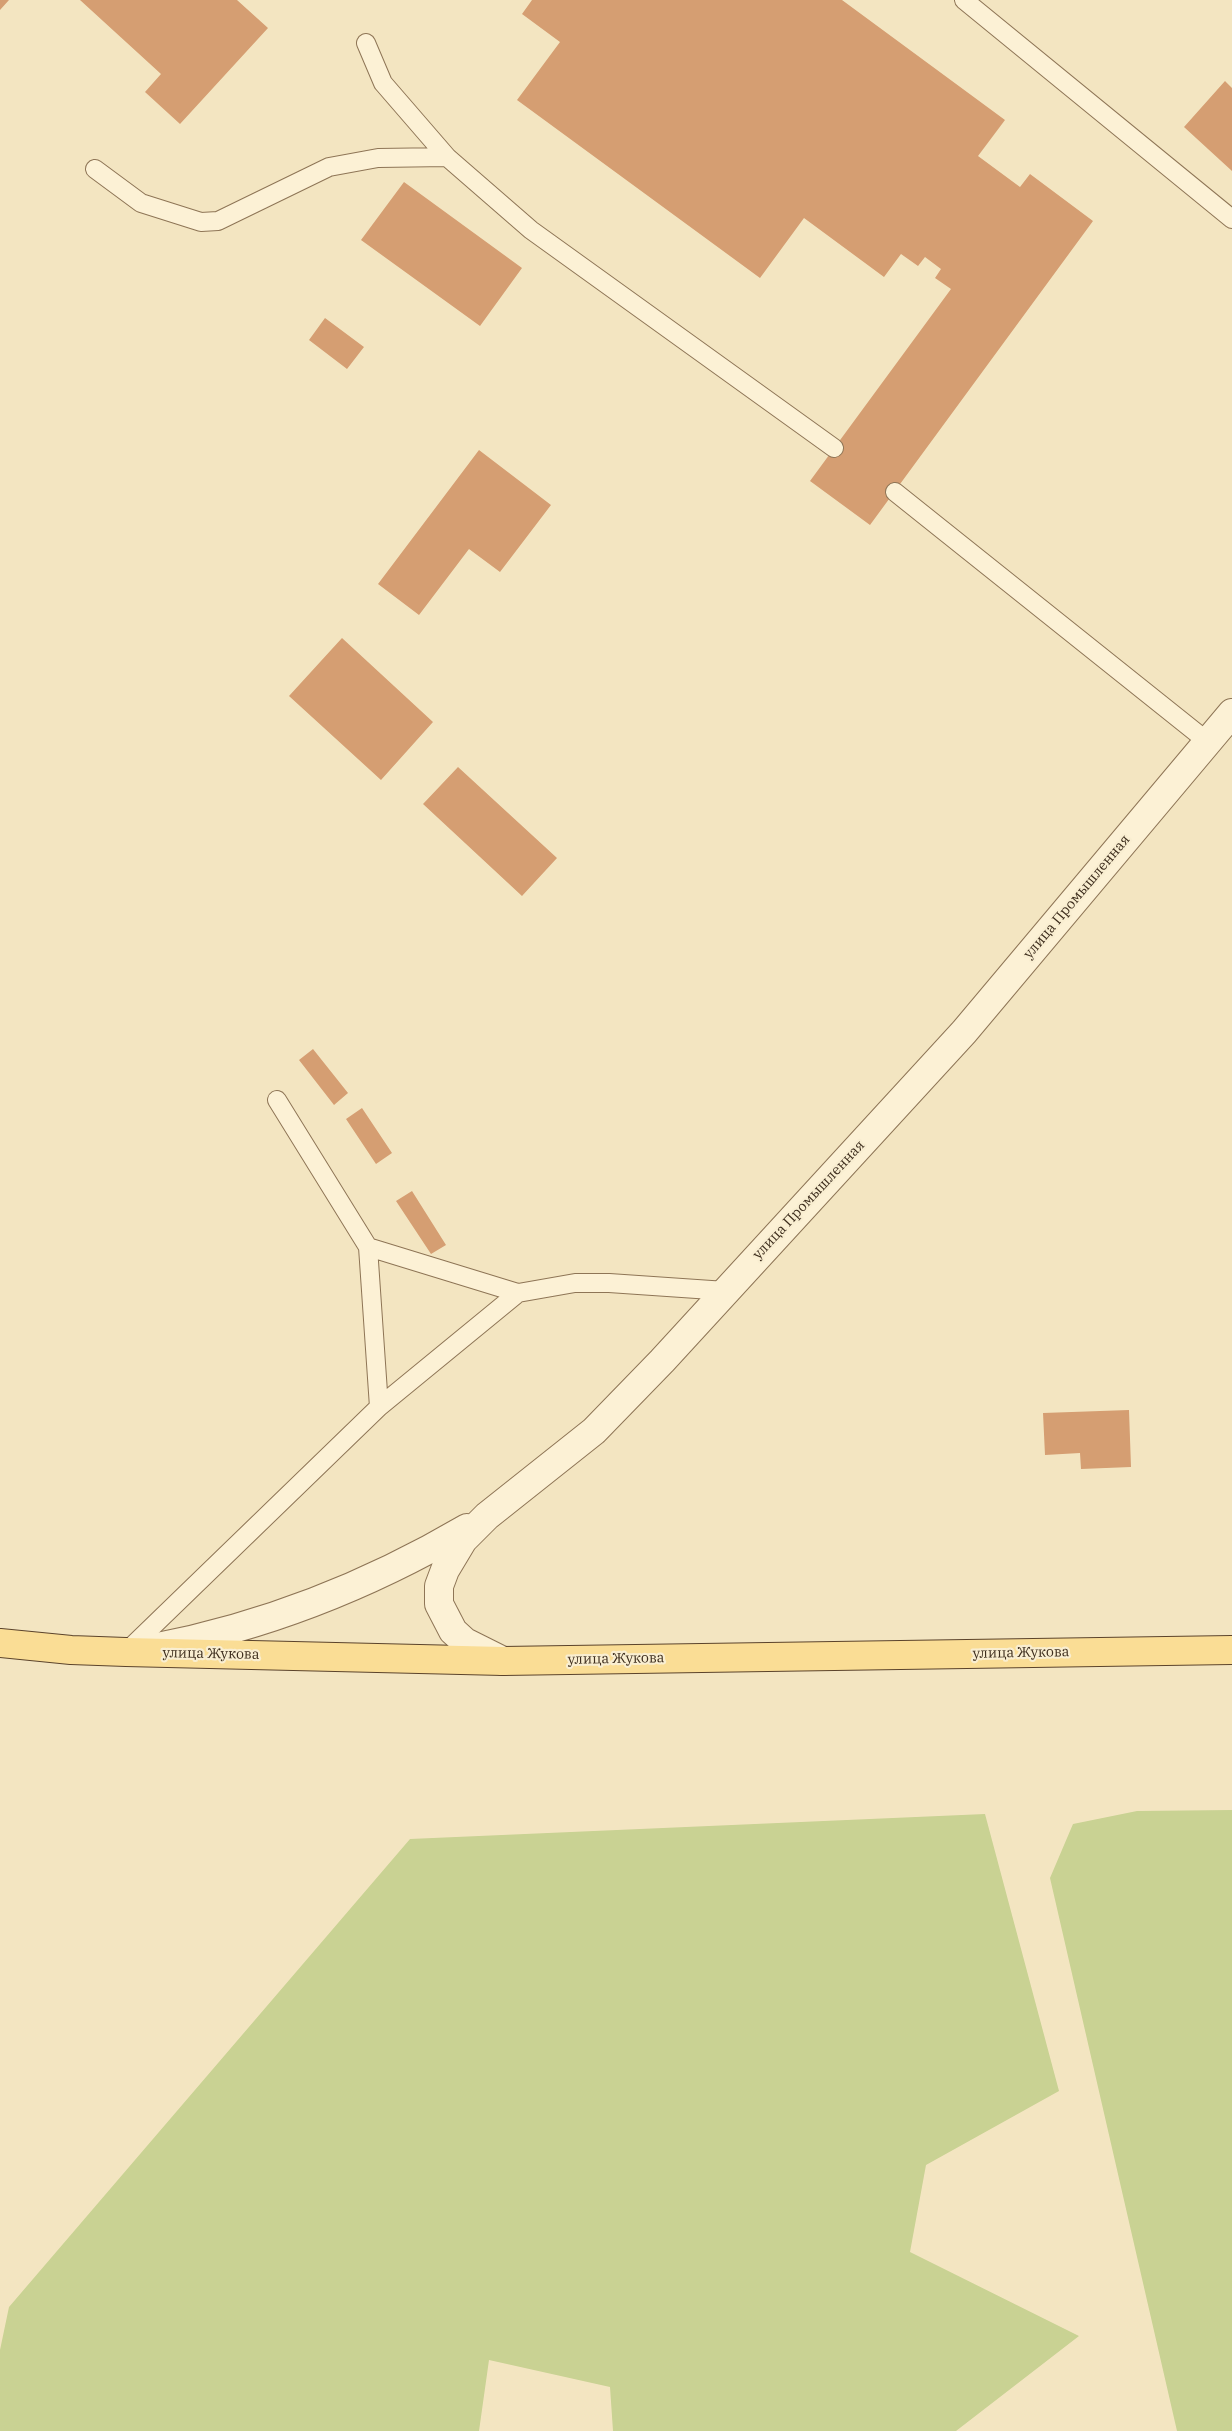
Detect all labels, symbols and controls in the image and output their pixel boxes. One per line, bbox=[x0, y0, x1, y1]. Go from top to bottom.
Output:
street label: улица Промышленная bbox=[1020, 832, 1134, 962]
street label: улица Промышленная bbox=[749, 1137, 869, 1263]
street label: улица Жукова bbox=[972, 1644, 1070, 1662]
street label: улица Жукова bbox=[162, 1645, 260, 1663]
street label: улица Жукова bbox=[567, 1650, 665, 1668]

